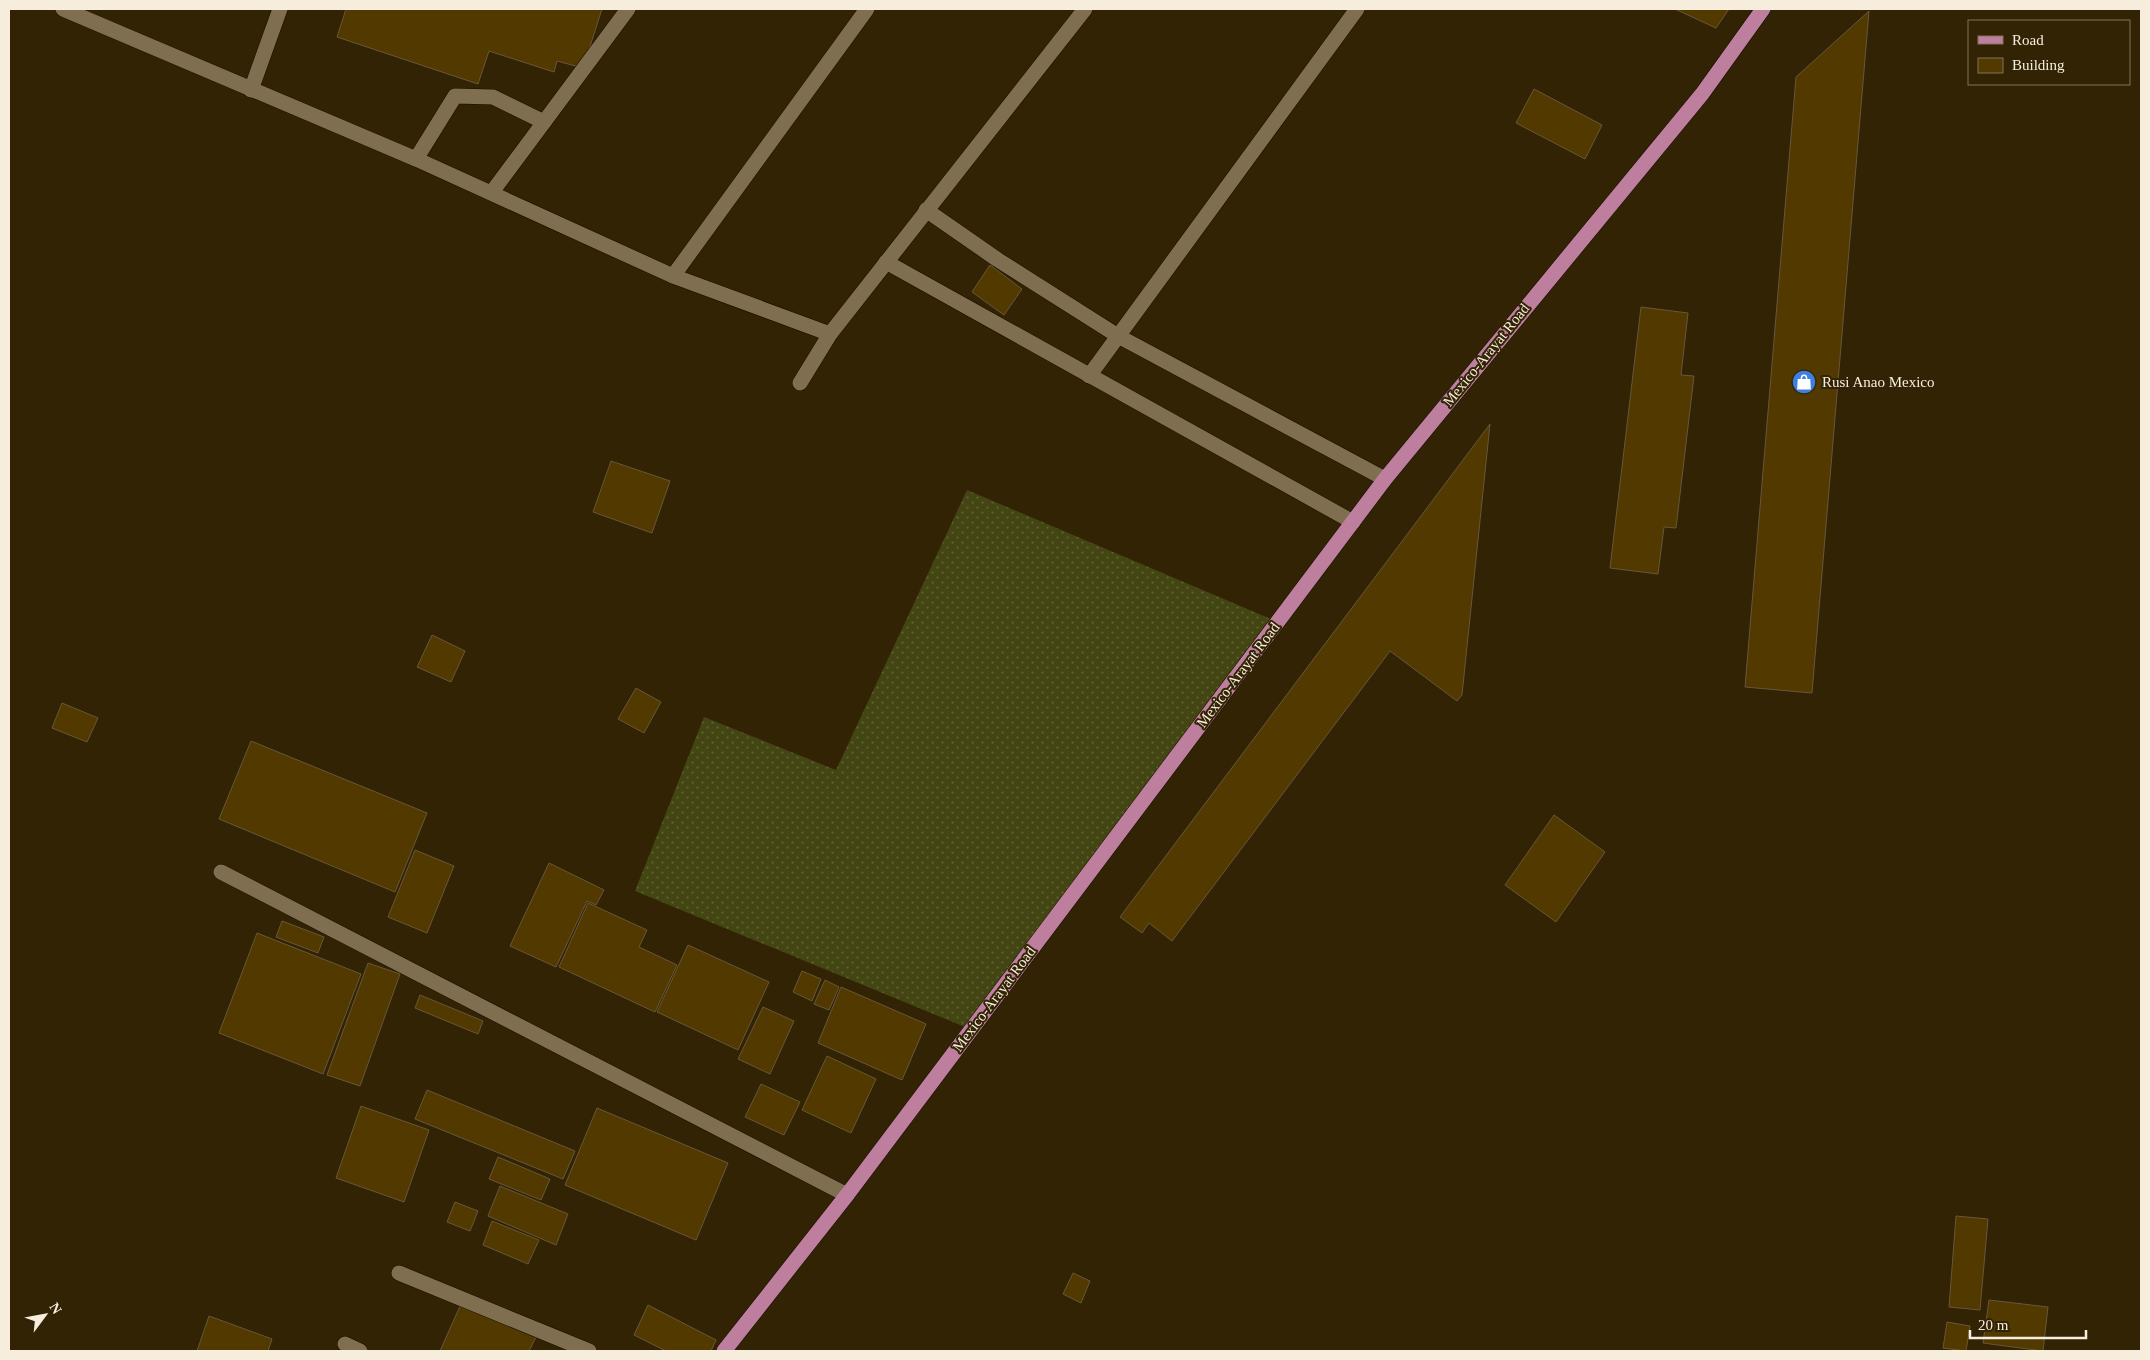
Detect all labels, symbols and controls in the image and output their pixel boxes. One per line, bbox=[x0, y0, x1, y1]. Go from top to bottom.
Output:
legend bbox=[1968, 20, 2130, 85]
text: Road bbox=[2012, 32, 2044, 48]
text: Building bbox=[2012, 57, 2065, 73]
street label: Mexico-Arayat Road bbox=[1440, 300, 1533, 409]
shop icon: Rusi Anao Mexico bbox=[1791, 369, 1817, 395]
place label: Rusi Anao Mexico bbox=[1822, 374, 1935, 390]
street label: Mexico-Arayat Road bbox=[1193, 619, 1283, 731]
street label: Mexico-Arayat Road bbox=[949, 943, 1039, 1055]
north arrow bbox=[20, 1290, 70, 1340]
text: N bbox=[47, 1300, 65, 1317]
scale bar bbox=[1970, 1308, 2086, 1340]
text: 20 m bbox=[1978, 1317, 2009, 1333]

